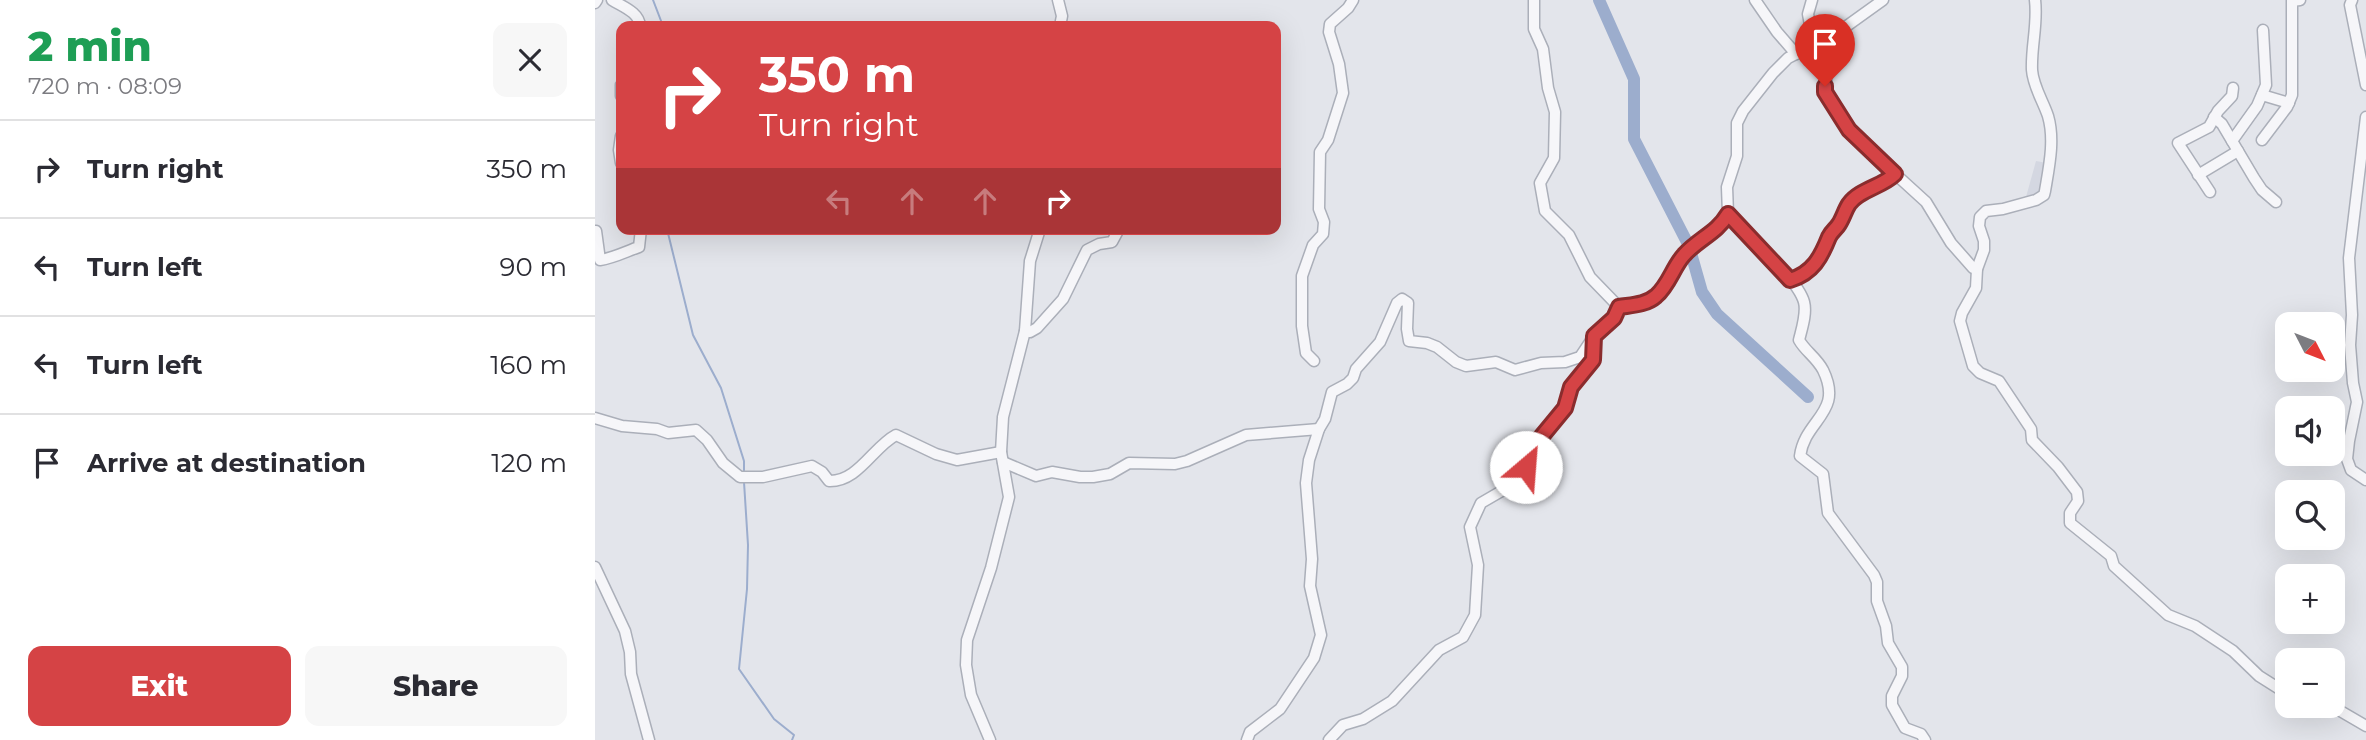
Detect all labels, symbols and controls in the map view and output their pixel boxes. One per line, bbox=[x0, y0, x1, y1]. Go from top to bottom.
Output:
pin bbox=[1795, 14, 1855, 86]
text: 2 min bbox=[28, 20, 152, 72]
button: close bbox=[493, 23, 567, 97]
icon: arrive bbox=[1806, 25, 1844, 63]
text: 350 m bbox=[759, 45, 915, 104]
icon: right bbox=[644, 49, 735, 140]
text: 720 m · 08:09 bbox=[28, 72, 182, 100]
text: Turn right bbox=[759, 105, 919, 144]
icon: right bbox=[28, 150, 66, 188]
text: Turn right bbox=[87, 153, 223, 185]
text: 350 m bbox=[486, 153, 567, 185]
icon: left bbox=[820, 182, 858, 220]
icon: ahead bbox=[893, 182, 931, 220]
icon: ahead bbox=[966, 182, 1004, 220]
icon: right bbox=[1039, 182, 1077, 220]
icon: left bbox=[28, 248, 66, 286]
text: Turn left bbox=[87, 251, 203, 283]
text: 90 m bbox=[500, 251, 567, 283]
north arrow bbox=[2275, 312, 2345, 382]
map controls bbox=[2275, 312, 2345, 718]
icon: left bbox=[28, 346, 66, 384]
text: Turn left bbox=[87, 349, 203, 381]
text: 160 m bbox=[490, 349, 567, 381]
button: sound bbox=[2275, 396, 2345, 466]
position arrow bbox=[1489, 430, 1563, 504]
icon: arrive bbox=[28, 444, 66, 482]
text: Arrive at destination bbox=[87, 447, 366, 479]
text: 120 m bbox=[491, 447, 567, 479]
button: search bbox=[2275, 480, 2345, 550]
button: + bbox=[2275, 564, 2345, 634]
button: Exit bbox=[28, 646, 291, 726]
button: Share bbox=[305, 646, 567, 726]
button: − bbox=[2275, 648, 2345, 718]

